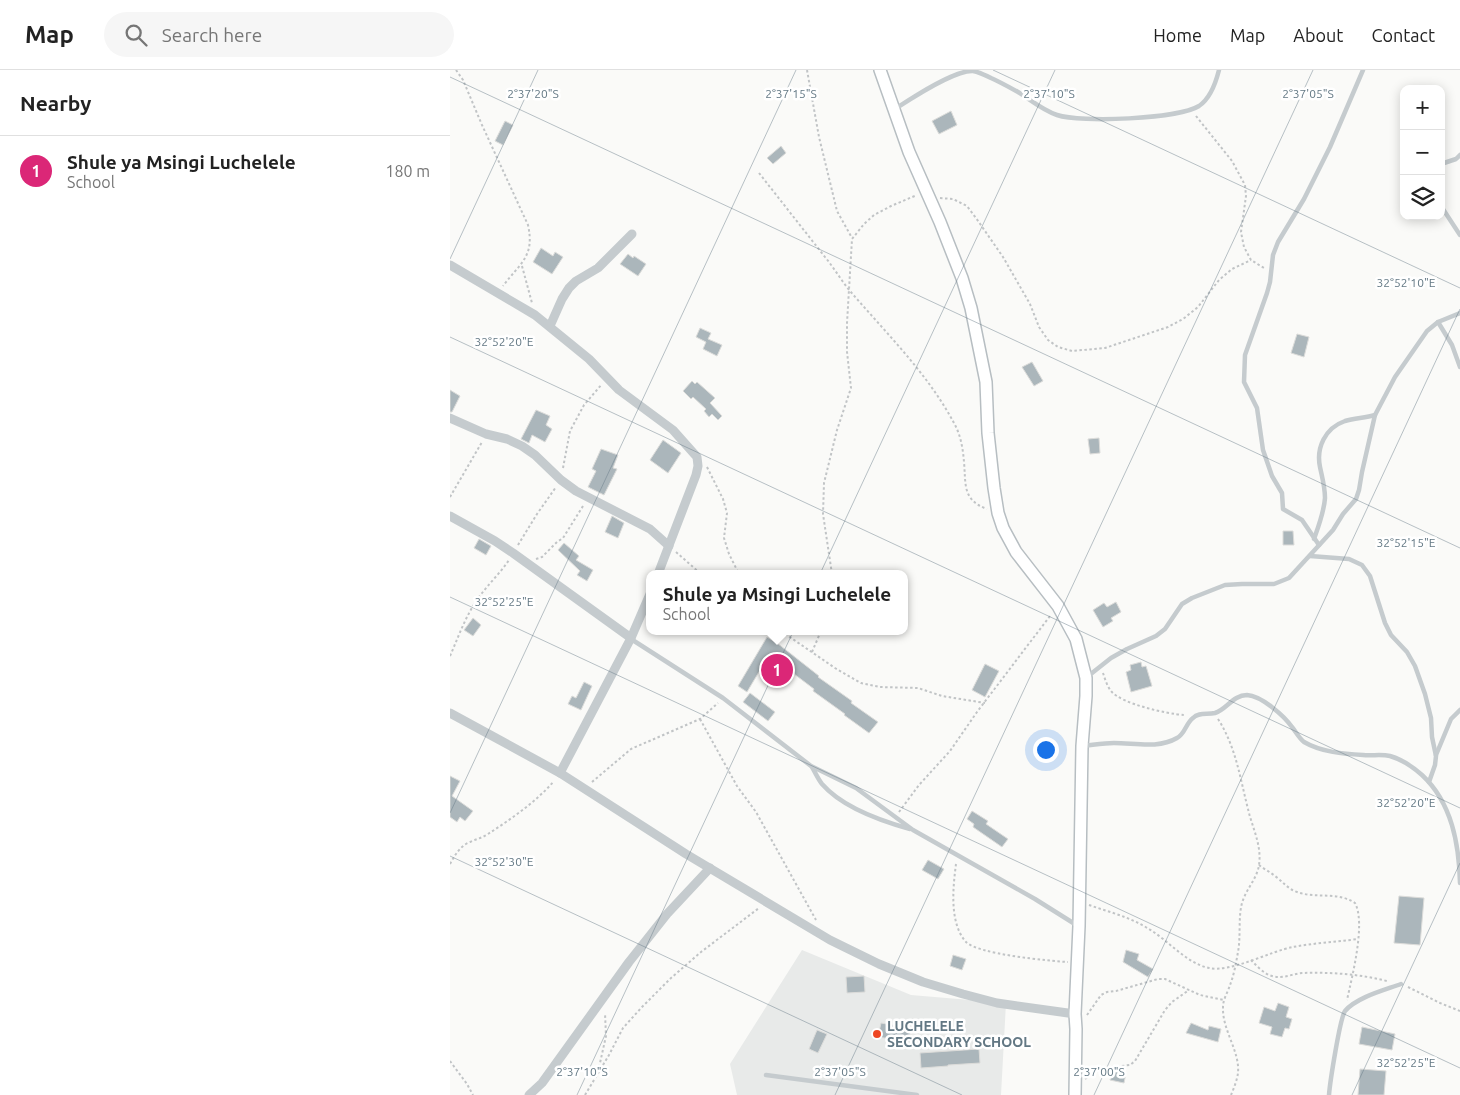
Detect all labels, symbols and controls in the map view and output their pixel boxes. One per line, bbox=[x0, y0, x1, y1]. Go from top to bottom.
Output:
search box bbox=[104, 12, 454, 57]
text: Map bbox=[25, 21, 74, 48]
icon: search bbox=[122, 21, 150, 49]
text: Search here bbox=[162, 24, 262, 46]
text: Home bbox=[1153, 25, 1202, 45]
text: Map bbox=[1230, 25, 1265, 45]
text: About bbox=[1293, 25, 1343, 45]
text: Contact bbox=[1371, 25, 1435, 45]
map controls bbox=[1400, 85, 1445, 220]
button: + bbox=[1400, 85, 1445, 130]
text: 2°37'20"S bbox=[507, 87, 559, 100]
text: 2°37'15"S bbox=[765, 87, 817, 100]
text: 2°37'10"S bbox=[1023, 87, 1075, 100]
text: 2°37'05"S bbox=[1282, 87, 1334, 100]
text: Nearby bbox=[20, 91, 91, 115]
button: − bbox=[1400, 130, 1445, 175]
text: Shule ya Msingi Luchelele bbox=[67, 151, 296, 173]
text: 1 bbox=[31, 162, 41, 180]
text: 180 m bbox=[385, 162, 430, 180]
text: School bbox=[67, 173, 115, 191]
button: layers bbox=[1400, 175, 1445, 220]
text: 32°52'10"E bbox=[1377, 276, 1436, 289]
text: 32°52'20"E bbox=[475, 335, 534, 348]
text: 32°52'15"E bbox=[1377, 536, 1436, 549]
popup bbox=[646, 570, 908, 635]
text: Shule ya Msingi Luchelele bbox=[663, 583, 891, 605]
text: 32°52'25"E bbox=[475, 595, 534, 608]
text: School bbox=[663, 605, 711, 623]
pin: 1 bbox=[761, 651, 793, 689]
your location bbox=[1033, 737, 1059, 763]
text: 32°52'20"E bbox=[1377, 796, 1436, 809]
text: 32°52'30"E bbox=[475, 855, 534, 868]
place label: LUCHELELE SECONDARY SCHOOL bbox=[887, 1018, 1031, 1050]
marker: LUCHELELE SECONDARY SCHOOL bbox=[871, 1028, 883, 1040]
text: 32°52'25"E bbox=[1377, 1056, 1436, 1069]
text: 2°37'10"S bbox=[556, 1065, 608, 1078]
text: 2°37'05"S bbox=[814, 1065, 866, 1078]
text: 2°37'00"S bbox=[1073, 1065, 1125, 1078]

